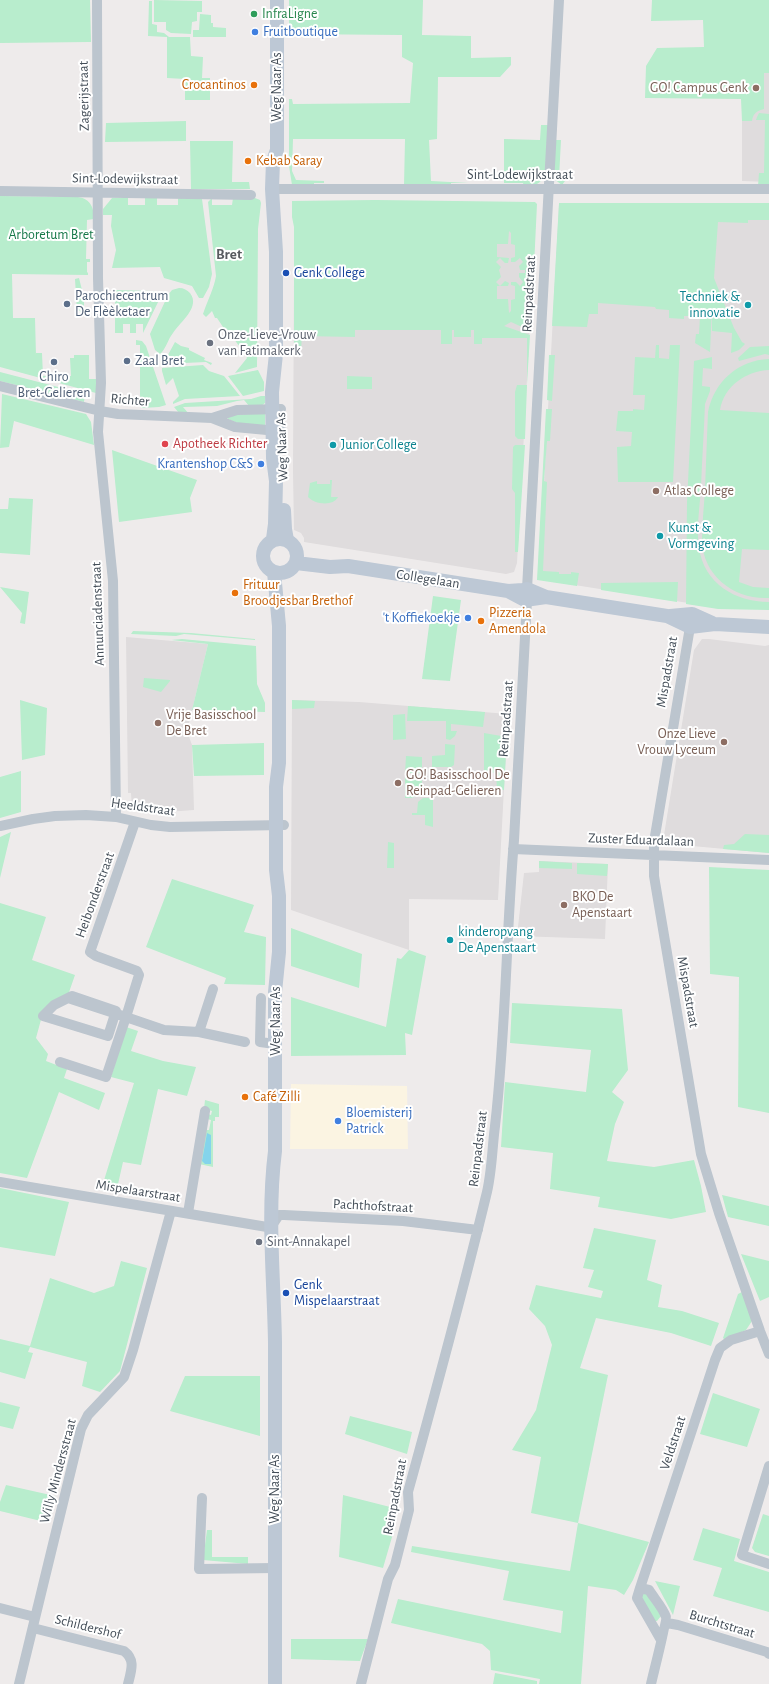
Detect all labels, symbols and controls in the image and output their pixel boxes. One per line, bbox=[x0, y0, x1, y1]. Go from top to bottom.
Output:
place label: InfraLigne bbox=[262, 6, 318, 22]
marker: InfraLigne bbox=[249, 9, 259, 19]
place label: Fruitboutique bbox=[263, 24, 338, 40]
marker: Fruitboutique bbox=[250, 27, 260, 37]
street label: Weg Naar As bbox=[269, 52, 285, 122]
street label: Zagerijstraat bbox=[75, 61, 93, 131]
place label: Crocantinos bbox=[182, 77, 246, 93]
marker: Crocantinos bbox=[249, 80, 259, 90]
place label: GO! Campus Genk bbox=[650, 80, 748, 96]
marker: GO! Campus Genk bbox=[751, 83, 761, 93]
place label: Kebab Saray bbox=[256, 153, 322, 169]
marker: Kebab Saray bbox=[243, 156, 253, 166]
street label: Sint-Lodewijkstraat bbox=[467, 167, 573, 183]
street label: Sint-Lodewijkstraat bbox=[72, 170, 178, 188]
park label: Arboretum Bret bbox=[8, 227, 94, 243]
district label: Bret bbox=[216, 245, 242, 263]
street label: Reinpadstraat bbox=[519, 255, 539, 333]
place label: Genk College bbox=[294, 265, 365, 281]
marker: Genk College bbox=[281, 268, 291, 278]
place label: Parochiecentrum De Flèèketaer bbox=[75, 288, 168, 320]
place label: Techniek & innovatie bbox=[680, 289, 740, 322]
marker: Parochiecentrum De Flèèketaer bbox=[62, 299, 72, 309]
marker: Techniek & innovatie bbox=[743, 300, 753, 310]
place label: Onze-Lieve-Vrouw van Fatimakerk bbox=[218, 327, 316, 360]
marker: Onze-Lieve-Vrouw van Fatimakerk bbox=[205, 338, 215, 348]
place label: Zaal Bret bbox=[135, 353, 184, 369]
marker: Zaal Bret bbox=[122, 356, 132, 366]
marker: Chiro Bret-Gelieren bbox=[49, 357, 59, 367]
place label: Chiro Bret-Gelieren bbox=[18, 369, 90, 402]
street label: Richter bbox=[110, 390, 150, 410]
street label: Weg Naar As bbox=[272, 412, 292, 482]
place label: Apotheek Richter bbox=[173, 436, 267, 452]
place label: Junior College bbox=[341, 437, 417, 453]
marker: Apotheek Richter bbox=[160, 439, 170, 449]
marker: Junior College bbox=[328, 440, 338, 450]
place label: Krantenshop C&S bbox=[157, 456, 253, 472]
marker: Krantenshop C&S bbox=[256, 459, 266, 469]
place label: Atlas College bbox=[664, 483, 734, 499]
marker: Atlas College bbox=[651, 486, 661, 496]
place label: Kunst & Vormgeving bbox=[668, 520, 734, 552]
marker: Kunst & Vormgeving bbox=[655, 531, 665, 541]
street label: Annunciadenstraat bbox=[88, 562, 108, 666]
street label: Collegelaan bbox=[395, 566, 461, 592]
place label: Frituur Broodjesbar Brethof bbox=[243, 577, 353, 610]
marker: Frituur Broodjesbar Brethof bbox=[230, 588, 240, 598]
place label: Pizzeria Amendola bbox=[489, 605, 546, 638]
place label: 't Koffiekoekje bbox=[383, 610, 460, 626]
marker: 't Koffiekoekje bbox=[463, 613, 473, 623]
marker: Pizzeria Amendola bbox=[476, 616, 486, 626]
street label: Mispadstraat bbox=[652, 635, 682, 709]
street label: Reinpadstraat bbox=[495, 680, 517, 758]
place label: Vrije Basisschool De Bret bbox=[166, 707, 256, 740]
marker: Vrije Basisschool De Bret bbox=[153, 718, 163, 728]
place label: Onze Lieve Vrouw Lyceum bbox=[637, 726, 716, 758]
marker: Onze Lieve Vrouw Lyceum bbox=[719, 737, 729, 747]
place label: GO! Basisschool De Reinpad-Gelieren bbox=[406, 767, 510, 800]
marker: GO! Basisschool De Reinpad-Gelieren bbox=[393, 778, 403, 788]
street label: Heeldstraat bbox=[110, 794, 176, 820]
street label: Zuster Eduardalaan bbox=[588, 830, 694, 850]
street label: Heibonderstraat bbox=[72, 850, 118, 940]
place label: BKO De Apenstaart bbox=[572, 889, 632, 922]
marker: BKO De Apenstaart bbox=[559, 900, 569, 910]
place label: kinderopvang De Apenstaart bbox=[458, 924, 536, 956]
marker: kinderopvang De Apenstaart bbox=[445, 935, 455, 945]
street label: Mispadstraat bbox=[673, 955, 703, 1029]
street label: Weg Naar As bbox=[268, 986, 284, 1056]
place label: Café Zilli bbox=[253, 1089, 300, 1105]
marker: Café Zilli bbox=[240, 1092, 250, 1102]
place label: Bloemisterij Patrick bbox=[346, 1105, 412, 1138]
street label: Reinpadstraat bbox=[465, 1110, 491, 1188]
marker: Bloemisterij Patrick bbox=[333, 1116, 343, 1126]
street label: Mispelaarstraat bbox=[95, 1176, 181, 1206]
street label: Pachthofstraat bbox=[333, 1196, 413, 1216]
place label: Sint-Annakapel bbox=[267, 1234, 350, 1250]
marker: Sint-Annakapel bbox=[254, 1237, 264, 1247]
place label: Genk Mispelaarstraat bbox=[294, 1277, 379, 1310]
marker: Genk Mispelaarstraat bbox=[281, 1288, 291, 1298]
street label: Veldstraat bbox=[656, 1414, 690, 1472]
street label: Willy Mindersstraat bbox=[36, 1417, 80, 1525]
street label: Weg Naar As bbox=[267, 1454, 283, 1524]
street label: Reinpadstraat bbox=[379, 1458, 411, 1536]
street label: Burchtstraat bbox=[687, 1606, 757, 1642]
street label: Schildershof bbox=[53, 1611, 123, 1643]

